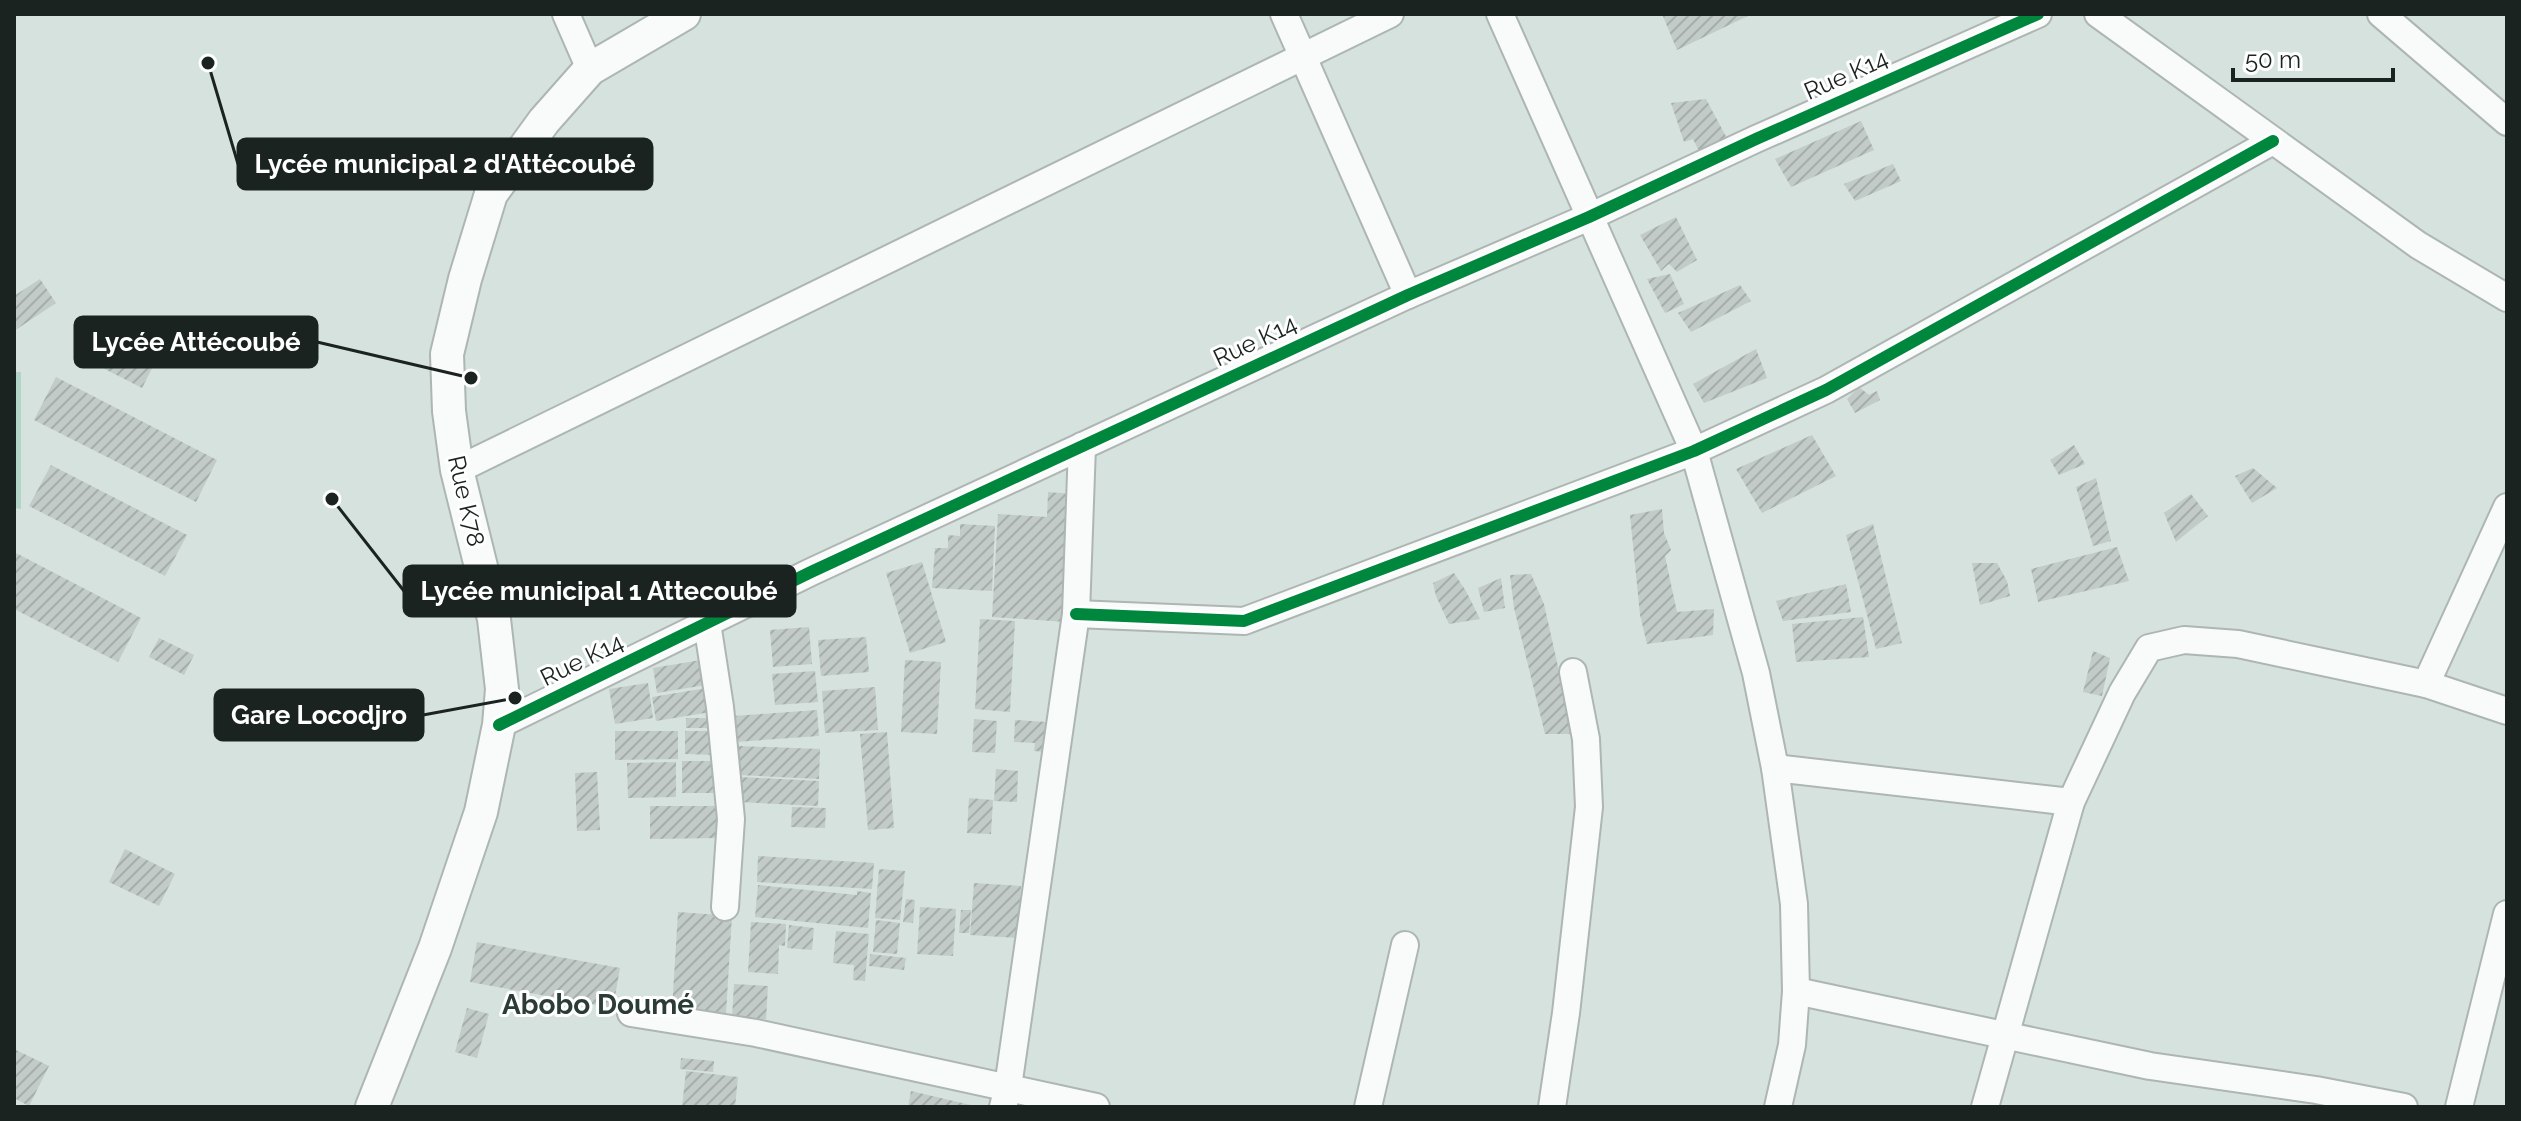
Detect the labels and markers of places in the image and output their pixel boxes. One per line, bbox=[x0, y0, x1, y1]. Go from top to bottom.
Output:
callout: Lycée municipal 2 d'Attécoubé bbox=[238, 139, 652, 189]
callout: Lycée Attécoubé bbox=[75, 317, 317, 367]
callout: Lycée municipal 1 Attecoubé bbox=[404, 566, 795, 616]
callout: Gare Locodjro bbox=[215, 690, 423, 740]

